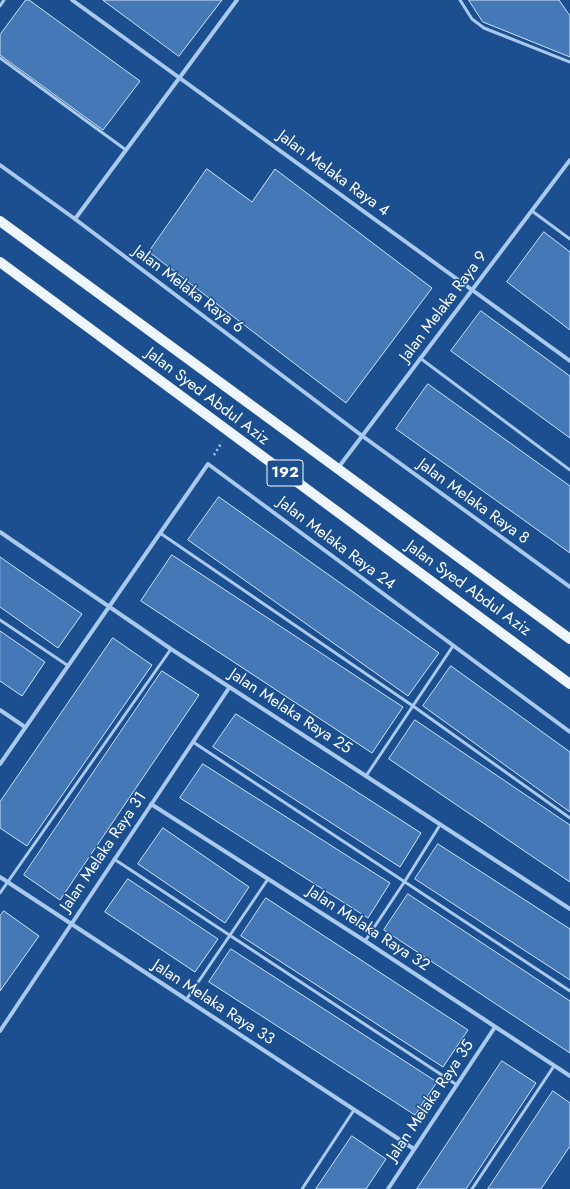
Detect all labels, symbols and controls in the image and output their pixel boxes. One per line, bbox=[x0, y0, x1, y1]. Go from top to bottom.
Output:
street label: Jalan Melaka Raya 4 bbox=[273, 127, 393, 221]
street label: Jalan Melaka Raya 6 bbox=[129, 242, 247, 338]
street label: Jalan Melaka Raya 9 bbox=[396, 248, 492, 366]
street label: Jalan Syed Abdul Aziz bbox=[141, 344, 273, 450]
street label: Jalan Melaka Raya 8 bbox=[414, 455, 532, 549]
road number: 192 bbox=[267, 460, 303, 486]
street label: Jalan Melaka Raya 24 bbox=[273, 493, 399, 595]
street label: Jalan Syed Abdul Aziz bbox=[402, 537, 534, 641]
street label: Jalan Melaka Raya 25 bbox=[225, 665, 355, 759]
street label: Jalan Melaka Raya 31 bbox=[57, 788, 151, 916]
street label: Jalan Melaka Raya 32 bbox=[303, 882, 433, 976]
street label: Jalan Melaka Raya 33 bbox=[148, 956, 278, 1050]
street label: Jalan Melaka Raya 35 bbox=[383, 1037, 479, 1165]

